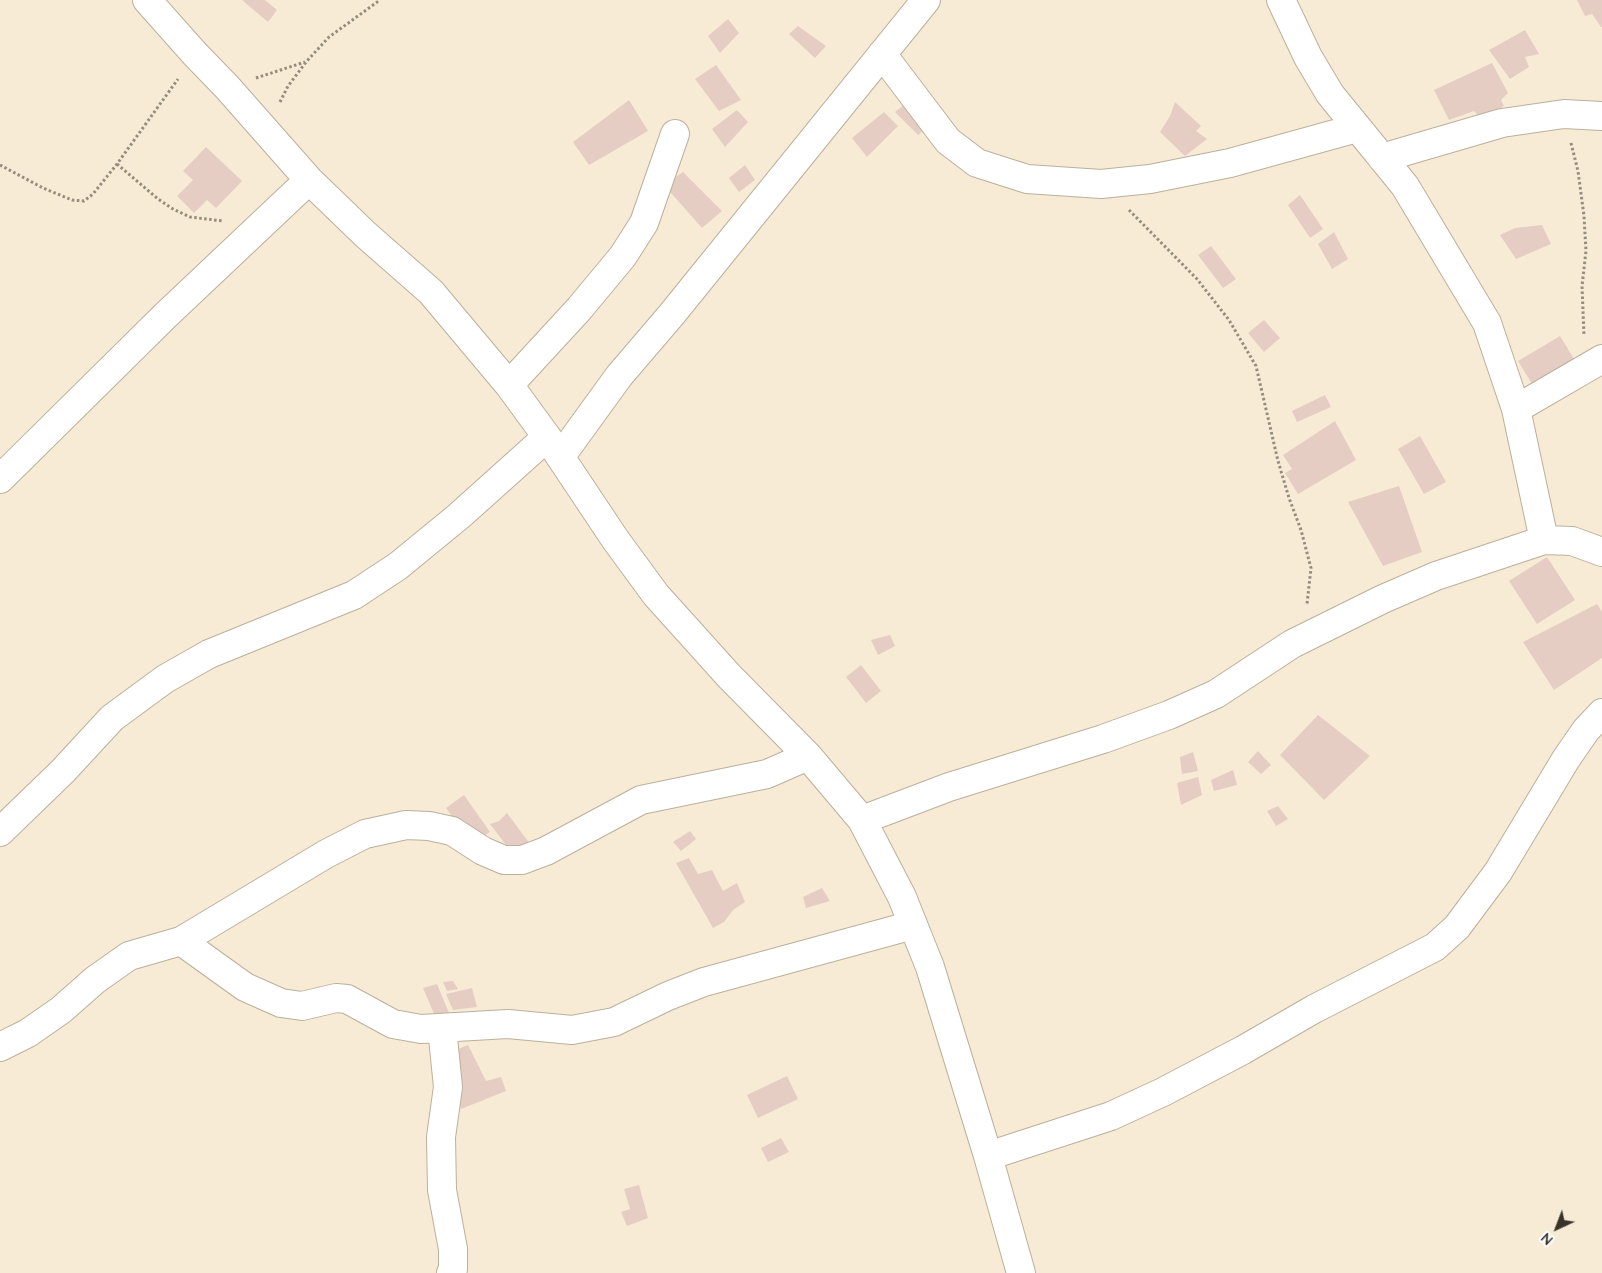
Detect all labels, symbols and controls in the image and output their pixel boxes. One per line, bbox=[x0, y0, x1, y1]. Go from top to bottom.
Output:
north arrow bbox=[1532, 1203, 1582, 1253]
text: N bbox=[1537, 1229, 1557, 1249]

